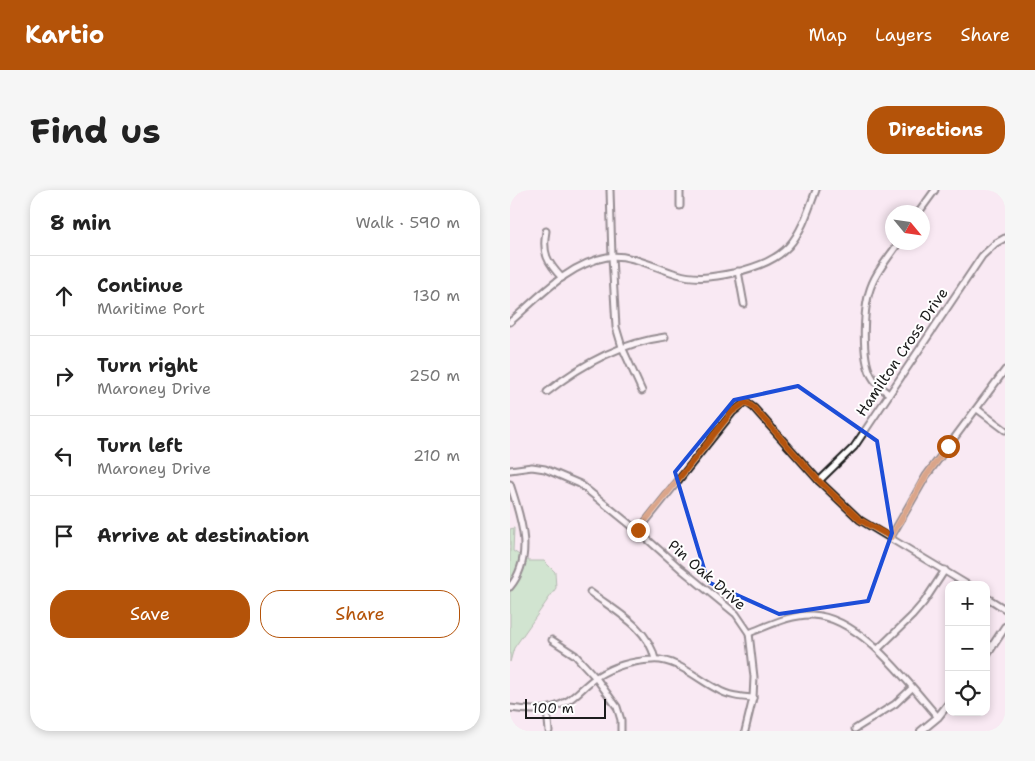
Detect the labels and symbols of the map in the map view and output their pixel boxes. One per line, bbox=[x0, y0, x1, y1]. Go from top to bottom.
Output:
north arrow bbox=[885, 205, 930, 250]
street label: Hamilton Cross Drive bbox=[851, 284, 953, 420]
route start bbox=[937, 435, 960, 458]
route end bbox=[627, 519, 650, 542]
street label: Pin Oak Drive bbox=[664, 535, 750, 615]
scale bar bbox=[525, 696, 606, 719]

